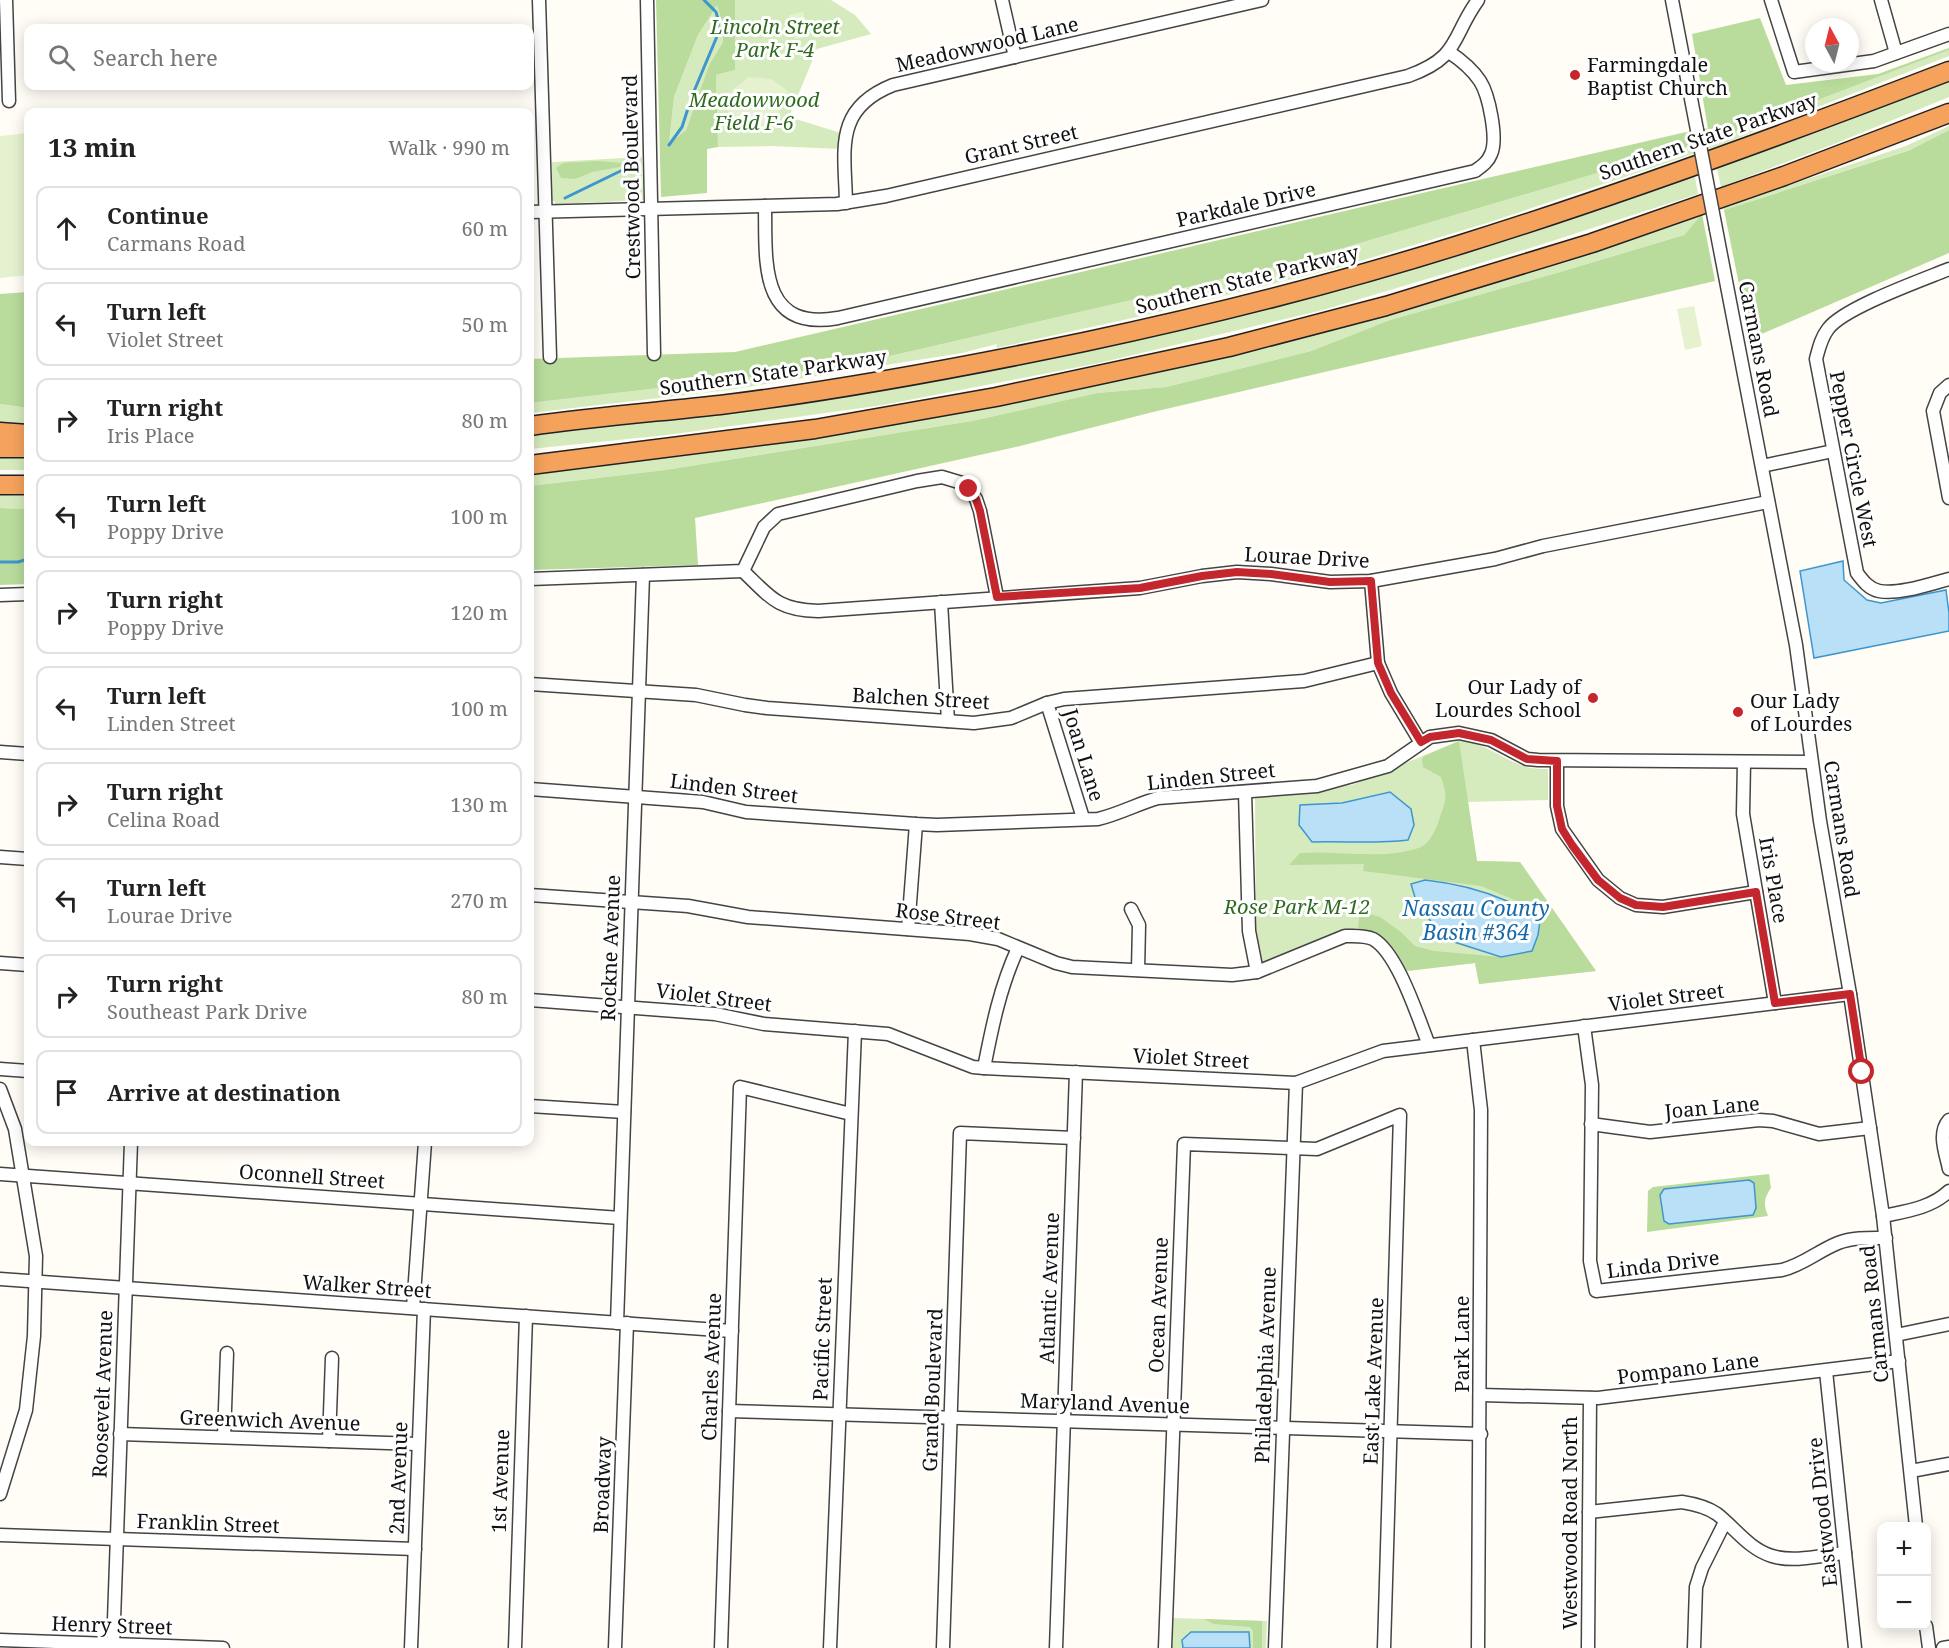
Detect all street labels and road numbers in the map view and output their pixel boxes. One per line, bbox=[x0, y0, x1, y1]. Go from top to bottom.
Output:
street label: Meadowwood Lane bbox=[893, 10, 1081, 78]
street label: Crestwood Boulevard bbox=[616, 74, 646, 280]
street label: Southern State Parkway bbox=[1595, 86, 1821, 186]
street label: Grant Street bbox=[962, 118, 1080, 170]
street label: Parkdale Drive bbox=[1174, 175, 1318, 233]
street label: Southern State Parkway bbox=[1133, 238, 1362, 320]
street label: Carmans Road bbox=[1733, 278, 1785, 420]
street label: Southern State Parkway bbox=[658, 343, 889, 401]
street label: Pepper Circle West bbox=[1824, 368, 1884, 550]
street label: Lourae Drive bbox=[1244, 540, 1370, 574]
street label: Balchen Street bbox=[852, 681, 990, 715]
street label: Joan Lane bbox=[1057, 704, 1111, 805]
street label: Linden Street bbox=[1146, 756, 1276, 796]
street label: Carmans Road bbox=[1818, 759, 1866, 899]
street label: Linden Street bbox=[669, 767, 799, 809]
street label: Iris Place bbox=[1753, 835, 1795, 925]
street label: Rockne Avenue bbox=[594, 874, 626, 1022]
street label: Rose Street bbox=[894, 896, 1002, 936]
street label: Violet Street bbox=[655, 977, 773, 1017]
street label: Violet Street bbox=[1607, 977, 1725, 1017]
street label: Violet Street bbox=[1132, 1041, 1250, 1075]
street label: Joan Lane bbox=[1662, 1089, 1761, 1125]
street label: Oconnell Street bbox=[238, 1157, 386, 1195]
street label: Atlantic Avenue bbox=[1033, 1212, 1065, 1364]
street label: Ocean Avenue bbox=[1142, 1236, 1174, 1374]
street label: Linda Drive bbox=[1605, 1244, 1721, 1284]
street label: Carmans Road bbox=[1853, 1244, 1895, 1384]
street label: Philadelphia Avenue bbox=[1248, 1266, 1282, 1464]
street label: Walker Street bbox=[302, 1268, 432, 1304]
street label: Pacific Street bbox=[806, 1277, 838, 1401]
street label: Charles Avenue bbox=[695, 1292, 727, 1442]
street label: Park Lane bbox=[1448, 1296, 1475, 1392]
street label: East Lake Avenue bbox=[1357, 1297, 1389, 1465]
street label: Grand Boulevard bbox=[916, 1308, 948, 1472]
street label: Roosevelt Avenue bbox=[86, 1310, 118, 1478]
street label: Pompano Lane bbox=[1615, 1346, 1761, 1390]
street label: Maryland Avenue bbox=[1020, 1387, 1190, 1419]
street label: Greenwich Avenue bbox=[179, 1403, 361, 1437]
street label: Westwood Road North bbox=[1556, 1416, 1583, 1630]
street label: 2nd Avenue bbox=[383, 1421, 413, 1535]
street label: 1st Avenue bbox=[485, 1429, 515, 1533]
street label: Broadway bbox=[587, 1435, 617, 1534]
street label: Eastwood Drive bbox=[1801, 1436, 1843, 1588]
street label: Franklin Street bbox=[136, 1507, 280, 1539]
street label: Henry Street bbox=[51, 1609, 173, 1641]

